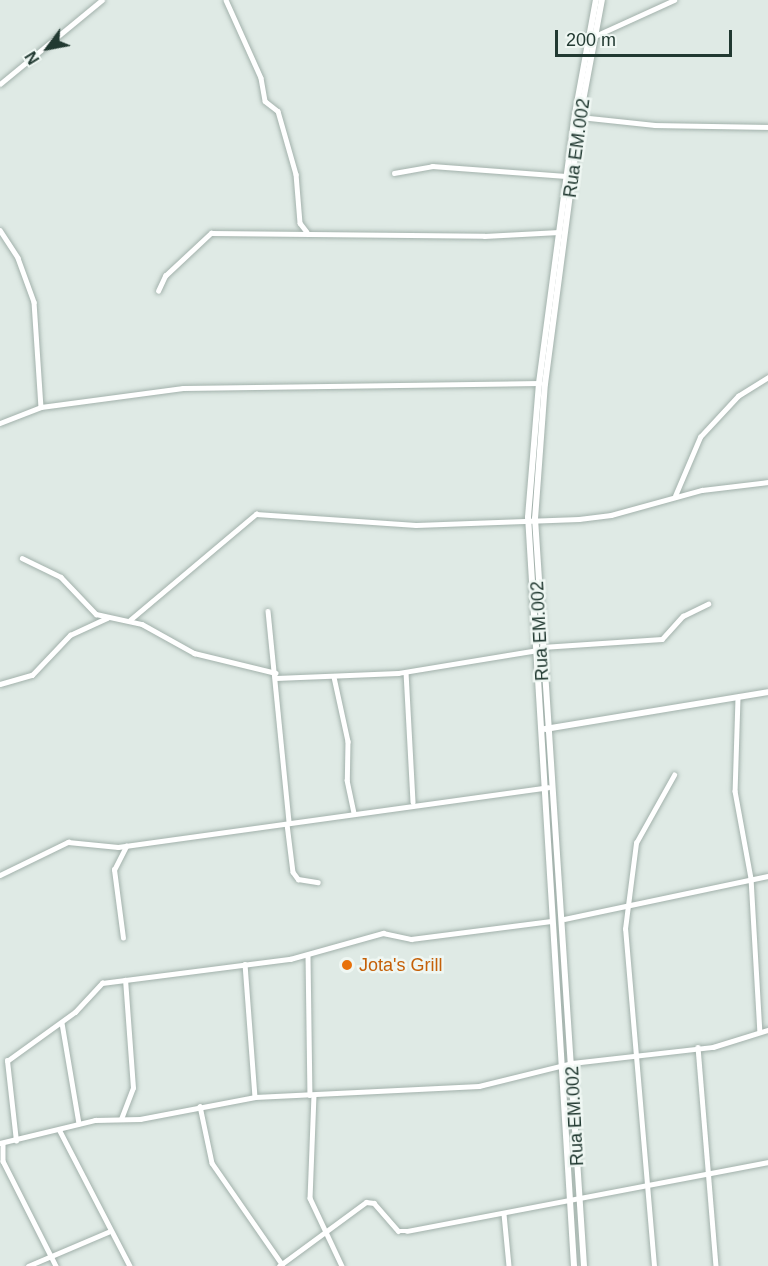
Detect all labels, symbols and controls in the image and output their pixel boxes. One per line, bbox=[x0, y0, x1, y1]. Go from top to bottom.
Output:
north arrow bbox=[18, 18, 78, 78]
scale bar bbox=[558, 18, 735, 56]
text: 200 m bbox=[566, 30, 616, 50]
text: N bbox=[22, 48, 43, 67]
street label: Rua EM.002 bbox=[559, 97, 595, 199]
street label: Rua EM.002 bbox=[527, 580, 553, 682]
place label: Jota's Grill bbox=[359, 954, 442, 976]
marker: Jota's Grill bbox=[340, 958, 354, 972]
street label: Rua EM.002 bbox=[562, 1065, 588, 1167]

